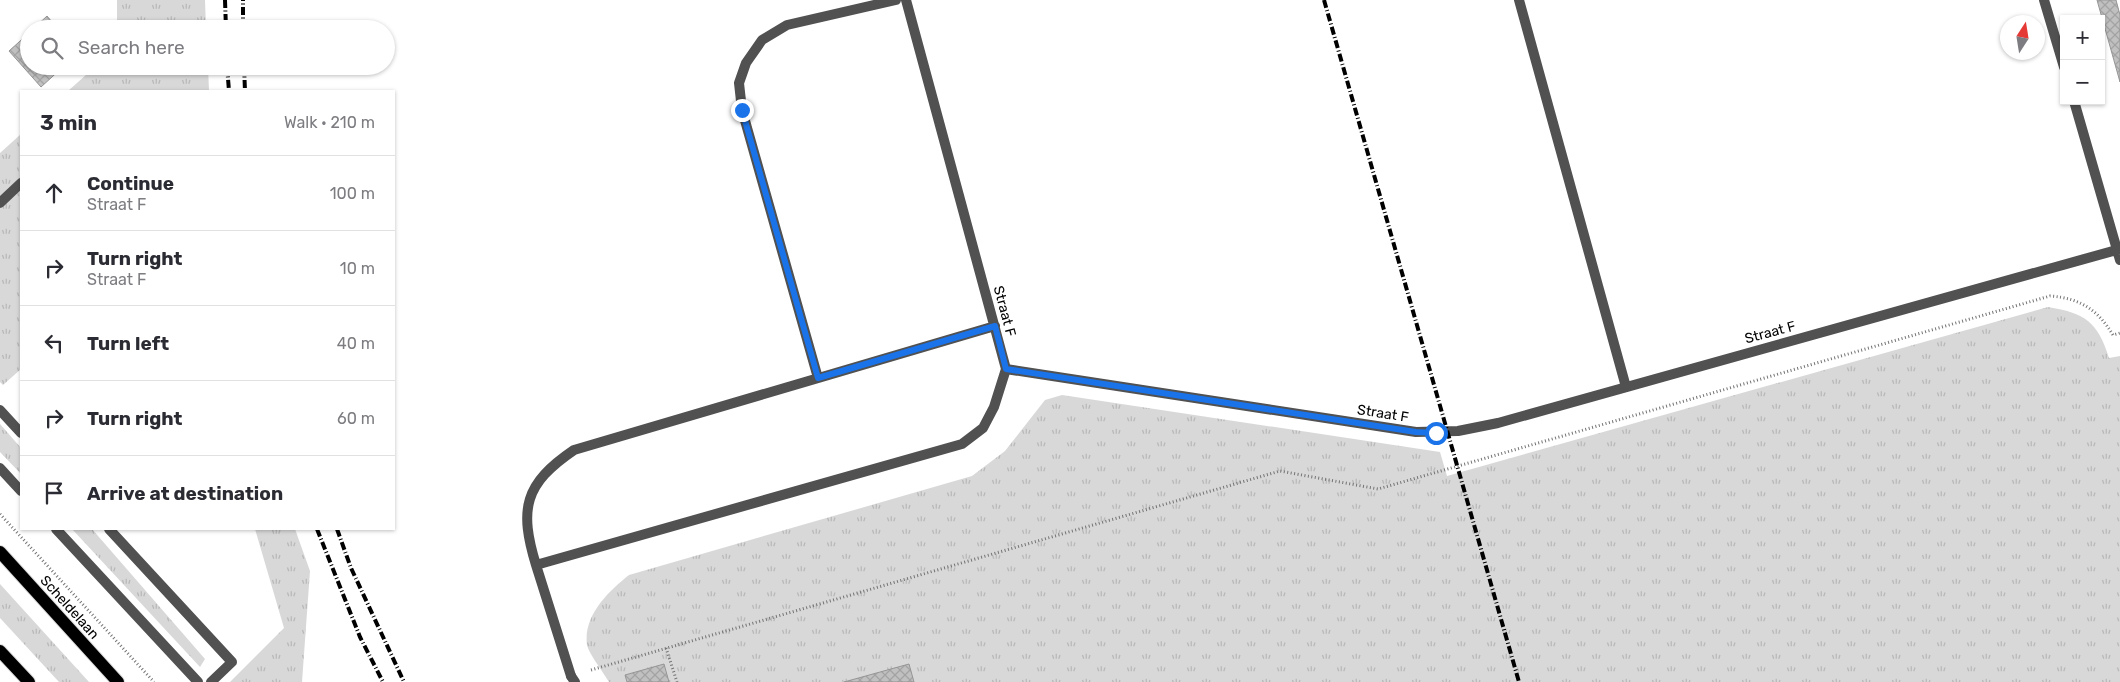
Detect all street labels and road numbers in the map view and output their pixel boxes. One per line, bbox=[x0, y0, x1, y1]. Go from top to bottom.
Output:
street label: Straat F bbox=[990, 284, 1019, 338]
street label: Straat F bbox=[1743, 318, 1797, 347]
street label: Straat F bbox=[1356, 401, 1410, 426]
street label: Scheldelaan bbox=[37, 572, 103, 643]

